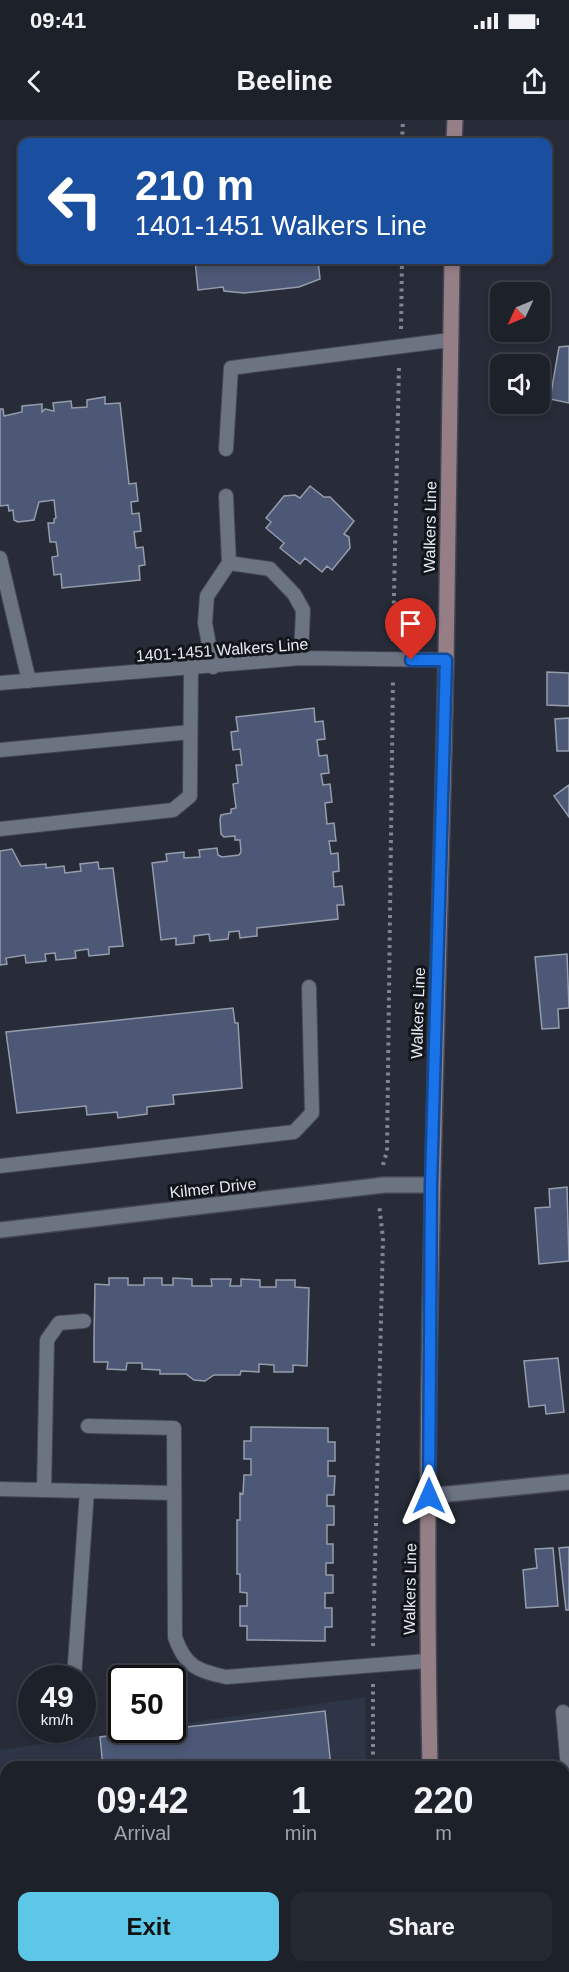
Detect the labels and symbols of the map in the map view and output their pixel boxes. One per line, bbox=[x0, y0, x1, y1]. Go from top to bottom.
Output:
north arrow bbox=[490, 282, 550, 342]
street label: Walkers Line bbox=[421, 481, 439, 573]
pin bbox=[385, 598, 436, 660]
street label: 1401-1451 Walkers Line bbox=[135, 635, 309, 665]
street label: Walkers Line bbox=[408, 967, 428, 1059]
street label: Kilmer Drive bbox=[169, 1175, 257, 1201]
position arrow bbox=[397, 1464, 461, 1528]
street label: Walkers Line bbox=[401, 1543, 419, 1635]
speed limit sign: 50 bbox=[108, 1665, 186, 1743]

